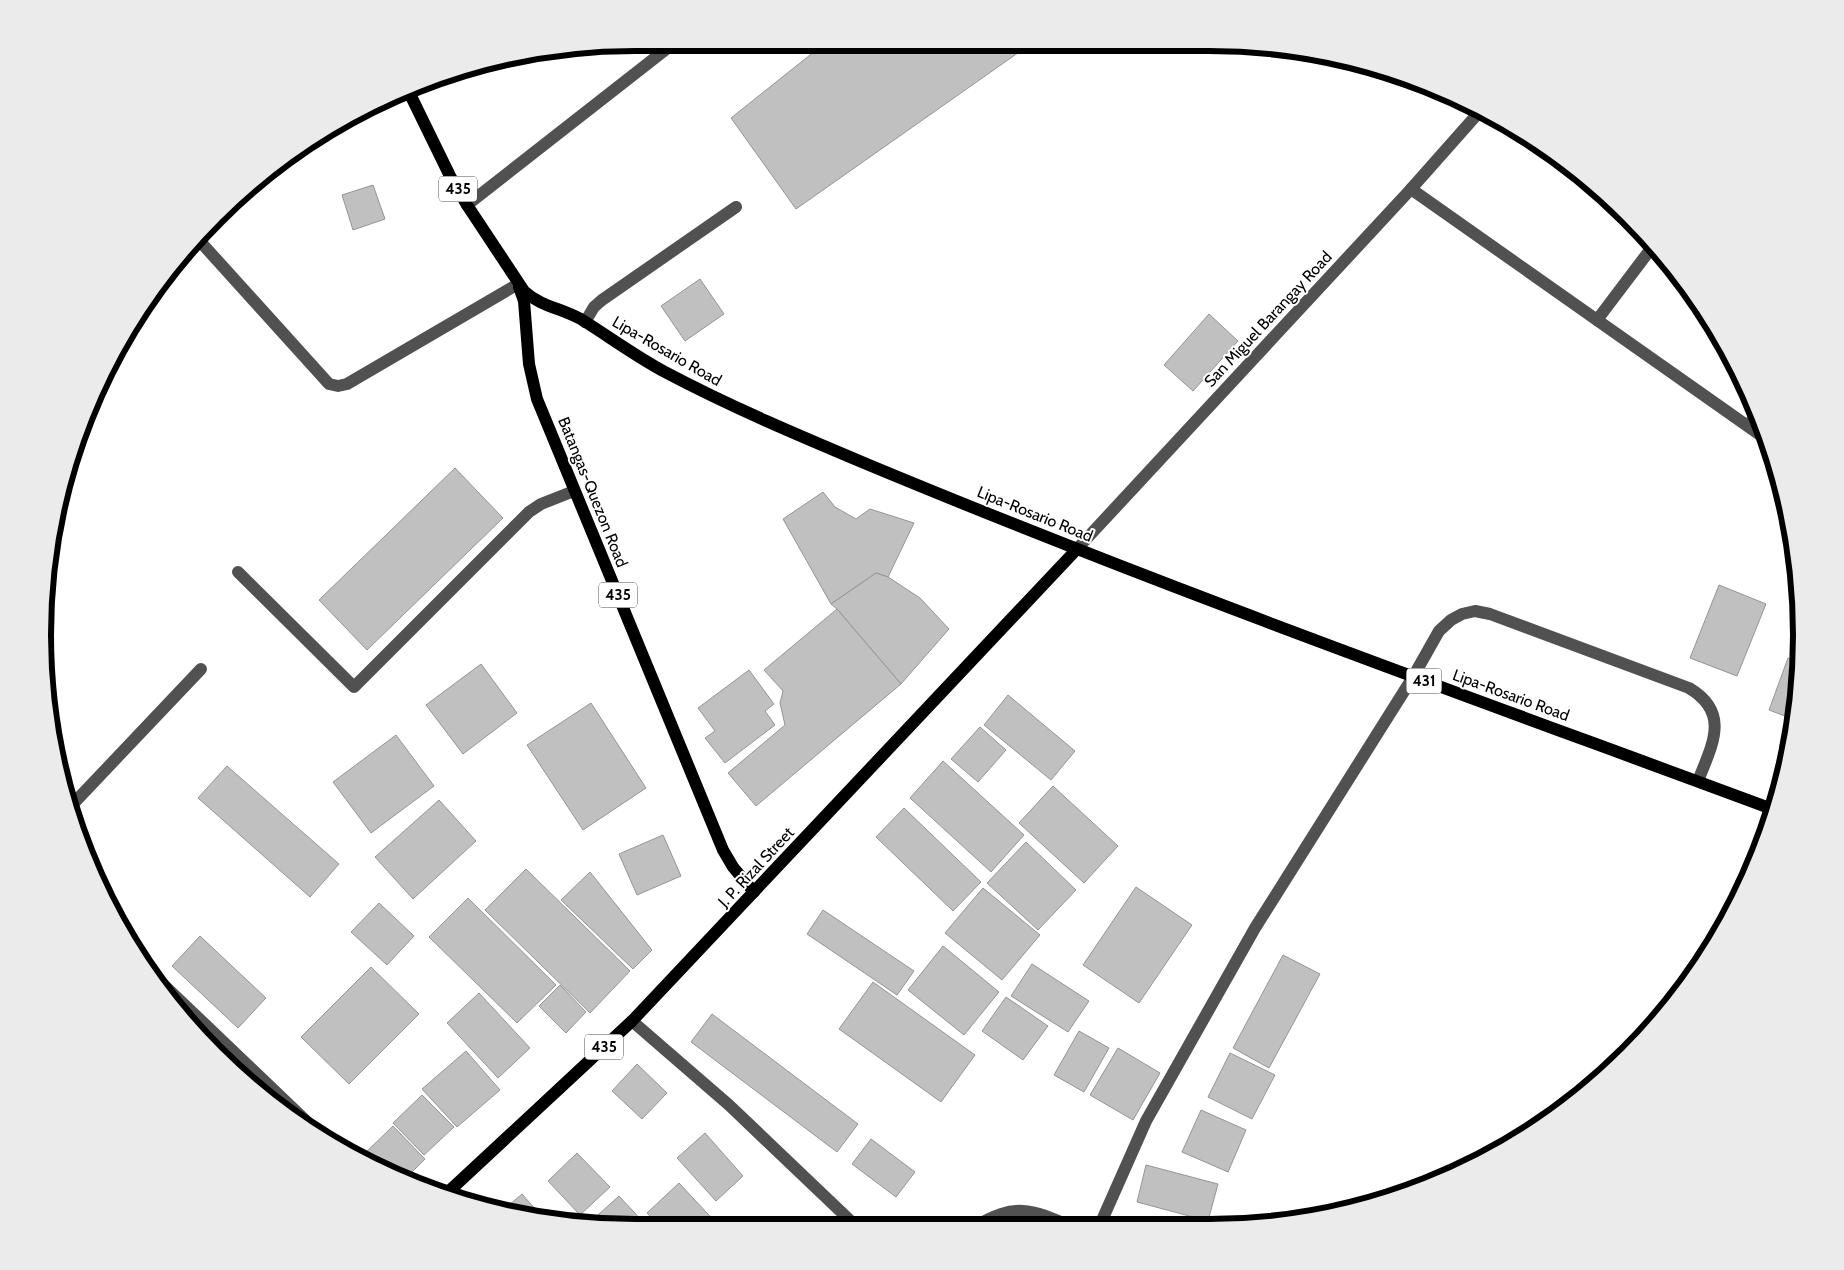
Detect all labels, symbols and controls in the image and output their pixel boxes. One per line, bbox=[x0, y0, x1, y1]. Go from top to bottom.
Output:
road number: 435 bbox=[439, 176, 477, 202]
street label: San Miguel Barangay Road bbox=[1200, 247, 1336, 391]
street label: Lipa-Rosario Road bbox=[609, 312, 725, 390]
street label: Batangas-Quezon Road bbox=[554, 414, 632, 570]
street label: Lipa-Rosario Road bbox=[975, 482, 1095, 546]
road number: 435 bbox=[599, 582, 637, 608]
street label: Lipa-Rosario Road bbox=[1450, 665, 1572, 725]
road number: 431 bbox=[1406, 668, 1442, 694]
street label: J. P. Rizal Street bbox=[713, 823, 798, 912]
road number: 435 bbox=[585, 1034, 623, 1060]

